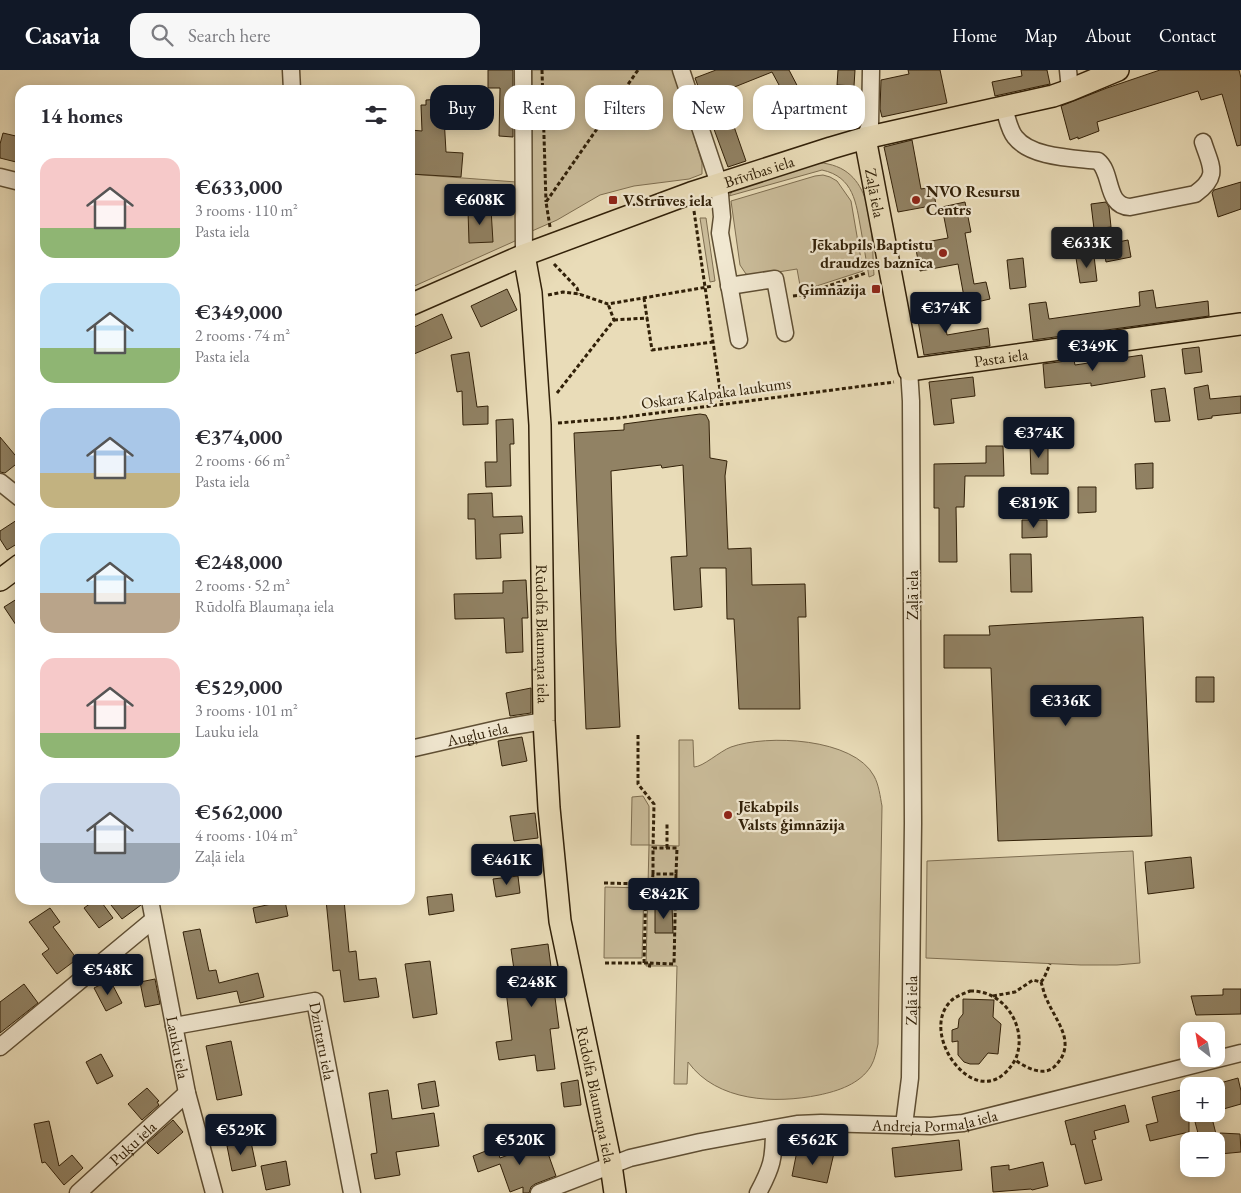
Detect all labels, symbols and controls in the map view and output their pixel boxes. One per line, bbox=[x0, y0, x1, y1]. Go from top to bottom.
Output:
search box bbox=[130, 13, 480, 58]
text: Casavia bbox=[25, 20, 100, 51]
icon: search bbox=[148, 21, 176, 49]
text: Search here bbox=[188, 23, 270, 48]
text: Home bbox=[952, 24, 997, 47]
text: Map bbox=[1025, 24, 1057, 47]
text: About bbox=[1085, 24, 1131, 47]
text: Contact bbox=[1159, 24, 1216, 47]
chip: Buy bbox=[430, 85, 494, 130]
chip: Rent bbox=[504, 85, 575, 130]
chip: Filters bbox=[585, 85, 663, 130]
chip: New bbox=[673, 85, 743, 130]
chip: Apartment bbox=[753, 85, 865, 130]
icon: filters bbox=[362, 101, 390, 129]
text: 14 homes bbox=[40, 102, 123, 129]
street label: Brīvības iela bbox=[721, 150, 797, 192]
street label: Zaļā iela bbox=[860, 167, 891, 220]
text: €633,000 bbox=[195, 173, 282, 200]
icon: home bbox=[80, 178, 140, 238]
place label: NVO Resursu Centrs bbox=[926, 181, 1020, 220]
pin: €608K bbox=[445, 184, 515, 226]
text: €608K bbox=[455, 189, 505, 210]
place label: V.Strūves iela bbox=[623, 190, 713, 211]
marker: V.Strūves iela bbox=[607, 194, 619, 206]
marker: NVO Resursu Centrs bbox=[910, 194, 922, 206]
text: 3 rooms · 110 m² bbox=[195, 200, 298, 221]
text: Pasta iela bbox=[195, 221, 250, 242]
pin: €633K bbox=[1052, 226, 1122, 269]
text: €633K bbox=[1062, 232, 1112, 253]
place label: Jēkabpils Baptistu draudzes baznīca bbox=[810, 234, 934, 273]
marker: Jēkabpils Baptistu draudzes baznīca bbox=[937, 247, 949, 259]
place label: Ģimnāzija bbox=[798, 279, 867, 300]
marker: Ģimnāzija bbox=[870, 283, 882, 295]
pin: €374K bbox=[911, 292, 981, 334]
text: €374K bbox=[921, 297, 971, 318]
text: €349,000 bbox=[195, 298, 282, 325]
icon: home bbox=[80, 303, 140, 363]
text: 2 rooms · 74 m² bbox=[195, 325, 290, 346]
pin: €349K bbox=[1058, 330, 1128, 372]
text: €349K bbox=[1068, 335, 1118, 356]
street label: Pasta iela bbox=[972, 343, 1030, 371]
text: Pasta iela bbox=[195, 346, 250, 367]
street label: Oskara Kalpaka laukums bbox=[640, 372, 792, 414]
pin: €374K bbox=[1004, 416, 1074, 459]
text: €374K bbox=[1014, 422, 1064, 443]
text: €374,000 bbox=[195, 423, 282, 450]
icon: home bbox=[80, 428, 140, 488]
text: 2 rooms · 66 m² bbox=[195, 450, 290, 471]
text: Pasta iela bbox=[195, 471, 250, 492]
pin: €819K bbox=[999, 486, 1069, 529]
text: €819K bbox=[1009, 492, 1059, 513]
text: €248,000 bbox=[195, 548, 282, 575]
icon: home bbox=[80, 553, 140, 613]
street label: Rūdolfa Blaumaņa iela bbox=[531, 564, 554, 704]
street label: Zaļā iela bbox=[902, 569, 923, 620]
text: 2 rooms · 52 m² bbox=[195, 575, 290, 596]
text: Rūdolfa Blaumaņa iela bbox=[195, 596, 334, 617]
text: €529,000 bbox=[195, 673, 282, 700]
icon: home bbox=[80, 678, 140, 738]
pin: €336K bbox=[1031, 684, 1101, 727]
text: €336K bbox=[1041, 690, 1091, 711]
text: 3 rooms · 101 m² bbox=[195, 700, 298, 721]
street label: Augļu iela bbox=[444, 717, 510, 751]
text: Lauku iela bbox=[195, 721, 259, 742]
place label: Jēkabpils Valsts ģimnāzija bbox=[736, 796, 846, 835]
text: €562,000 bbox=[195, 798, 282, 825]
icon: home bbox=[80, 803, 140, 863]
marker: Jēkabpils Valsts ģimnāzija bbox=[722, 809, 734, 821]
text: 4 rooms · 104 m² bbox=[195, 825, 298, 846]
pin: €461K bbox=[472, 844, 542, 886]
text: Zaļā iela bbox=[195, 846, 245, 867]
text: €461K bbox=[482, 849, 532, 870]
pin: €842K bbox=[629, 878, 699, 920]
text: €842K bbox=[639, 883, 689, 904]
pin: €548K bbox=[73, 954, 143, 996]
text: €548K bbox=[83, 959, 133, 980]
pin: €248K bbox=[497, 966, 567, 1008]
text: €248K bbox=[507, 971, 557, 992]
street label: Zaļā iela bbox=[900, 975, 922, 1025]
street label: Dzintaru iela bbox=[305, 1000, 341, 1083]
street label: Lauku iela bbox=[162, 1014, 195, 1081]
north arrow bbox=[1180, 1022, 1225, 1068]
map controls bbox=[1180, 1022, 1225, 1177]
street label: Rūdolfa Blaumaņa iela bbox=[572, 1024, 621, 1165]
button: + bbox=[1180, 1077, 1225, 1122]
street label: Andreja Pormaļa iela bbox=[870, 1104, 1000, 1137]
pin: €529K bbox=[206, 1114, 276, 1156]
street label: Puķu iela bbox=[104, 1116, 161, 1170]
text: €529K bbox=[216, 1119, 266, 1140]
pin: €520K bbox=[485, 1124, 555, 1166]
pin: €562K bbox=[778, 1124, 848, 1166]
text: €520K bbox=[495, 1129, 545, 1150]
text: €562K bbox=[788, 1129, 838, 1150]
button: − bbox=[1180, 1132, 1225, 1177]

